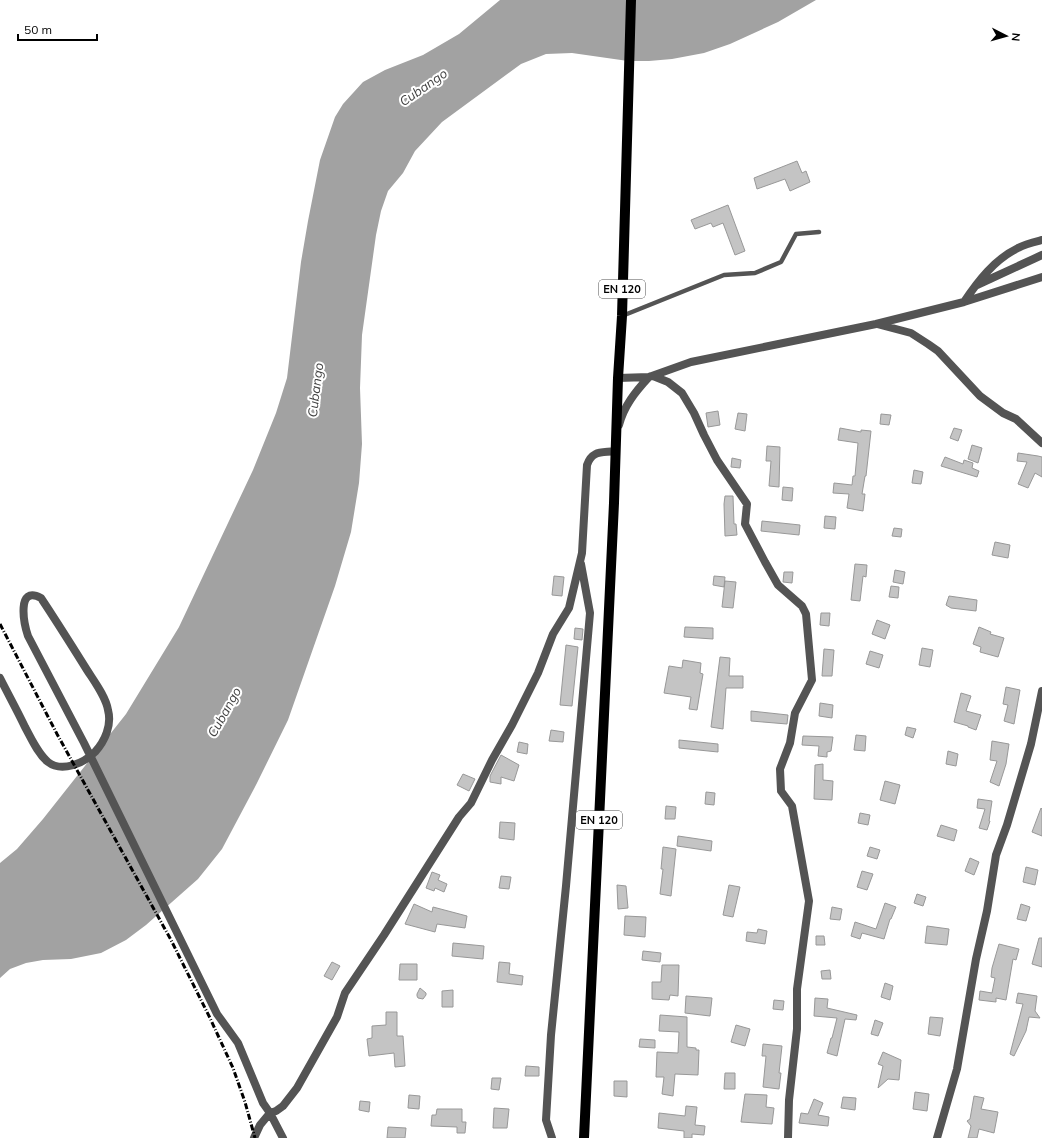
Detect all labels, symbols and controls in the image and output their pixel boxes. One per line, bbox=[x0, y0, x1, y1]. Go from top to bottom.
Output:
scale bar bbox=[18, 16, 97, 42]
north arrow bbox=[986, 16, 1026, 56]
text: 50 m bbox=[24, 22, 52, 37]
text: N bbox=[1009, 32, 1023, 42]
water label: Cubango bbox=[396, 65, 450, 109]
road number: EN 120 bbox=[599, 280, 645, 298]
water label: Cubango bbox=[304, 362, 326, 418]
water label: Cubango bbox=[204, 684, 244, 740]
road number: EN 120 bbox=[576, 811, 622, 829]

